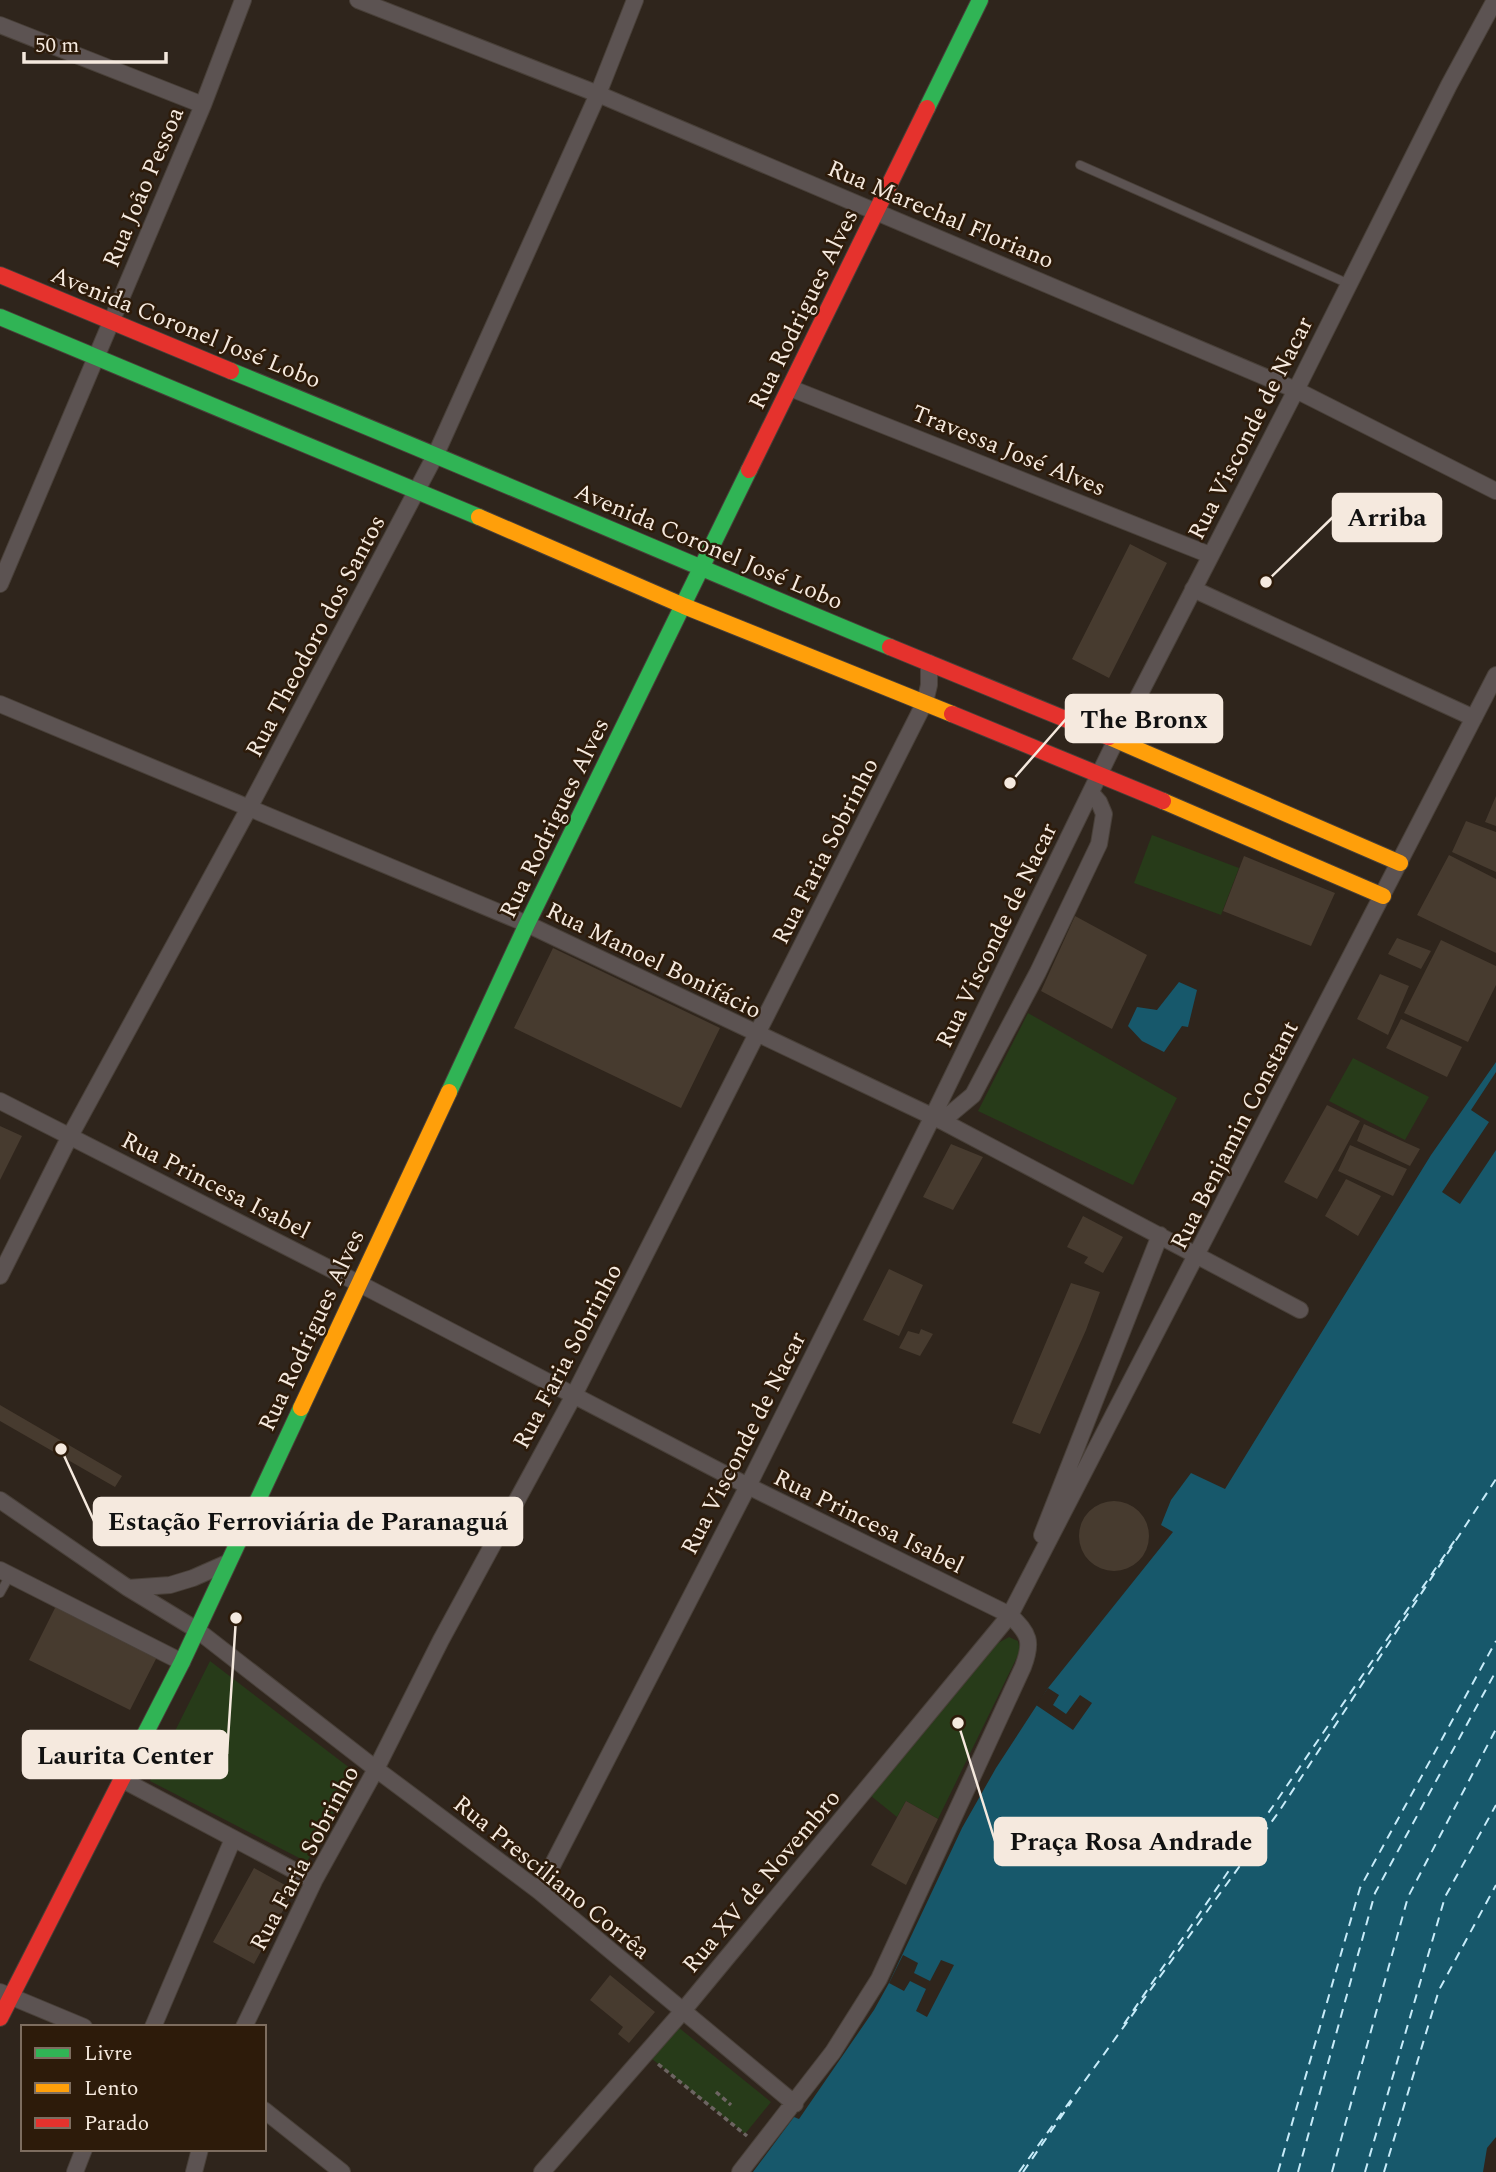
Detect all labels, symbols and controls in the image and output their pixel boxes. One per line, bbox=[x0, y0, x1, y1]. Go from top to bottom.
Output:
scale bar bbox=[24, 21, 166, 65]
text: 50 m bbox=[35, 30, 79, 62]
street label: Rua João Pessoa bbox=[94, 101, 194, 273]
street label: Rua Marechal Floriano bbox=[822, 151, 1059, 279]
street label: Rua Rodrigues Alves bbox=[740, 203, 868, 416]
street label: Avenida Coronel José Lobo bbox=[45, 257, 326, 399]
street label: Rua Visconde de Nacar bbox=[1179, 310, 1323, 546]
street label: Travessa José Alves bbox=[906, 396, 1111, 506]
street label: Avenida Coronel José Lobo bbox=[569, 474, 848, 620]
callout: Arriba bbox=[1333, 494, 1441, 541]
text: Arriba bbox=[1347, 498, 1427, 538]
street label: Rua Theodoro dos Santos bbox=[237, 509, 395, 764]
callout: The Bronx bbox=[1066, 695, 1222, 742]
text: The Bronx bbox=[1080, 700, 1208, 740]
street label: Rua Rodrigues Alves bbox=[491, 712, 619, 925]
street label: Rua Faria Sobrinho bbox=[763, 752, 889, 951]
street label: Rua Visconde de Nacar bbox=[927, 817, 1067, 1054]
street label: Rua Manoel Bonifácio bbox=[540, 893, 767, 1029]
street label: Rua Benjamin Constant bbox=[1161, 1015, 1308, 1256]
street label: Rua Princesa Isabel bbox=[115, 1123, 316, 1249]
street label: Rua Rodrigues Alves bbox=[249, 1223, 375, 1437]
street label: Rua Faria Sobrinho bbox=[504, 1257, 632, 1456]
street label: Rua Visconde de Nacar bbox=[672, 1325, 816, 1561]
street label: Rua Princesa Isabel bbox=[767, 1460, 970, 1584]
callout: Estação Ferroviária de Paranaguá bbox=[94, 1498, 522, 1545]
text: Estação Ferroviária de Paranaguá bbox=[108, 1502, 509, 1542]
callout: Laurita Center bbox=[23, 1731, 227, 1778]
text: Laurita Center bbox=[37, 1736, 214, 1776]
street label: Rua Faria Sobrinho bbox=[241, 1759, 369, 1958]
street label: Rua XV de Novembro bbox=[674, 1782, 850, 1982]
street label: Rua Presciliano Corrêa bbox=[445, 1787, 658, 1969]
callout: Praça Rosa Andrade bbox=[995, 1818, 1266, 1865]
text: Praça Rosa Andrade bbox=[1010, 1822, 1252, 1862]
legend bbox=[21, 2025, 266, 2151]
text: Livre bbox=[84, 2038, 132, 2070]
text: Lento bbox=[84, 2073, 138, 2105]
text: Parado bbox=[84, 2108, 149, 2140]

